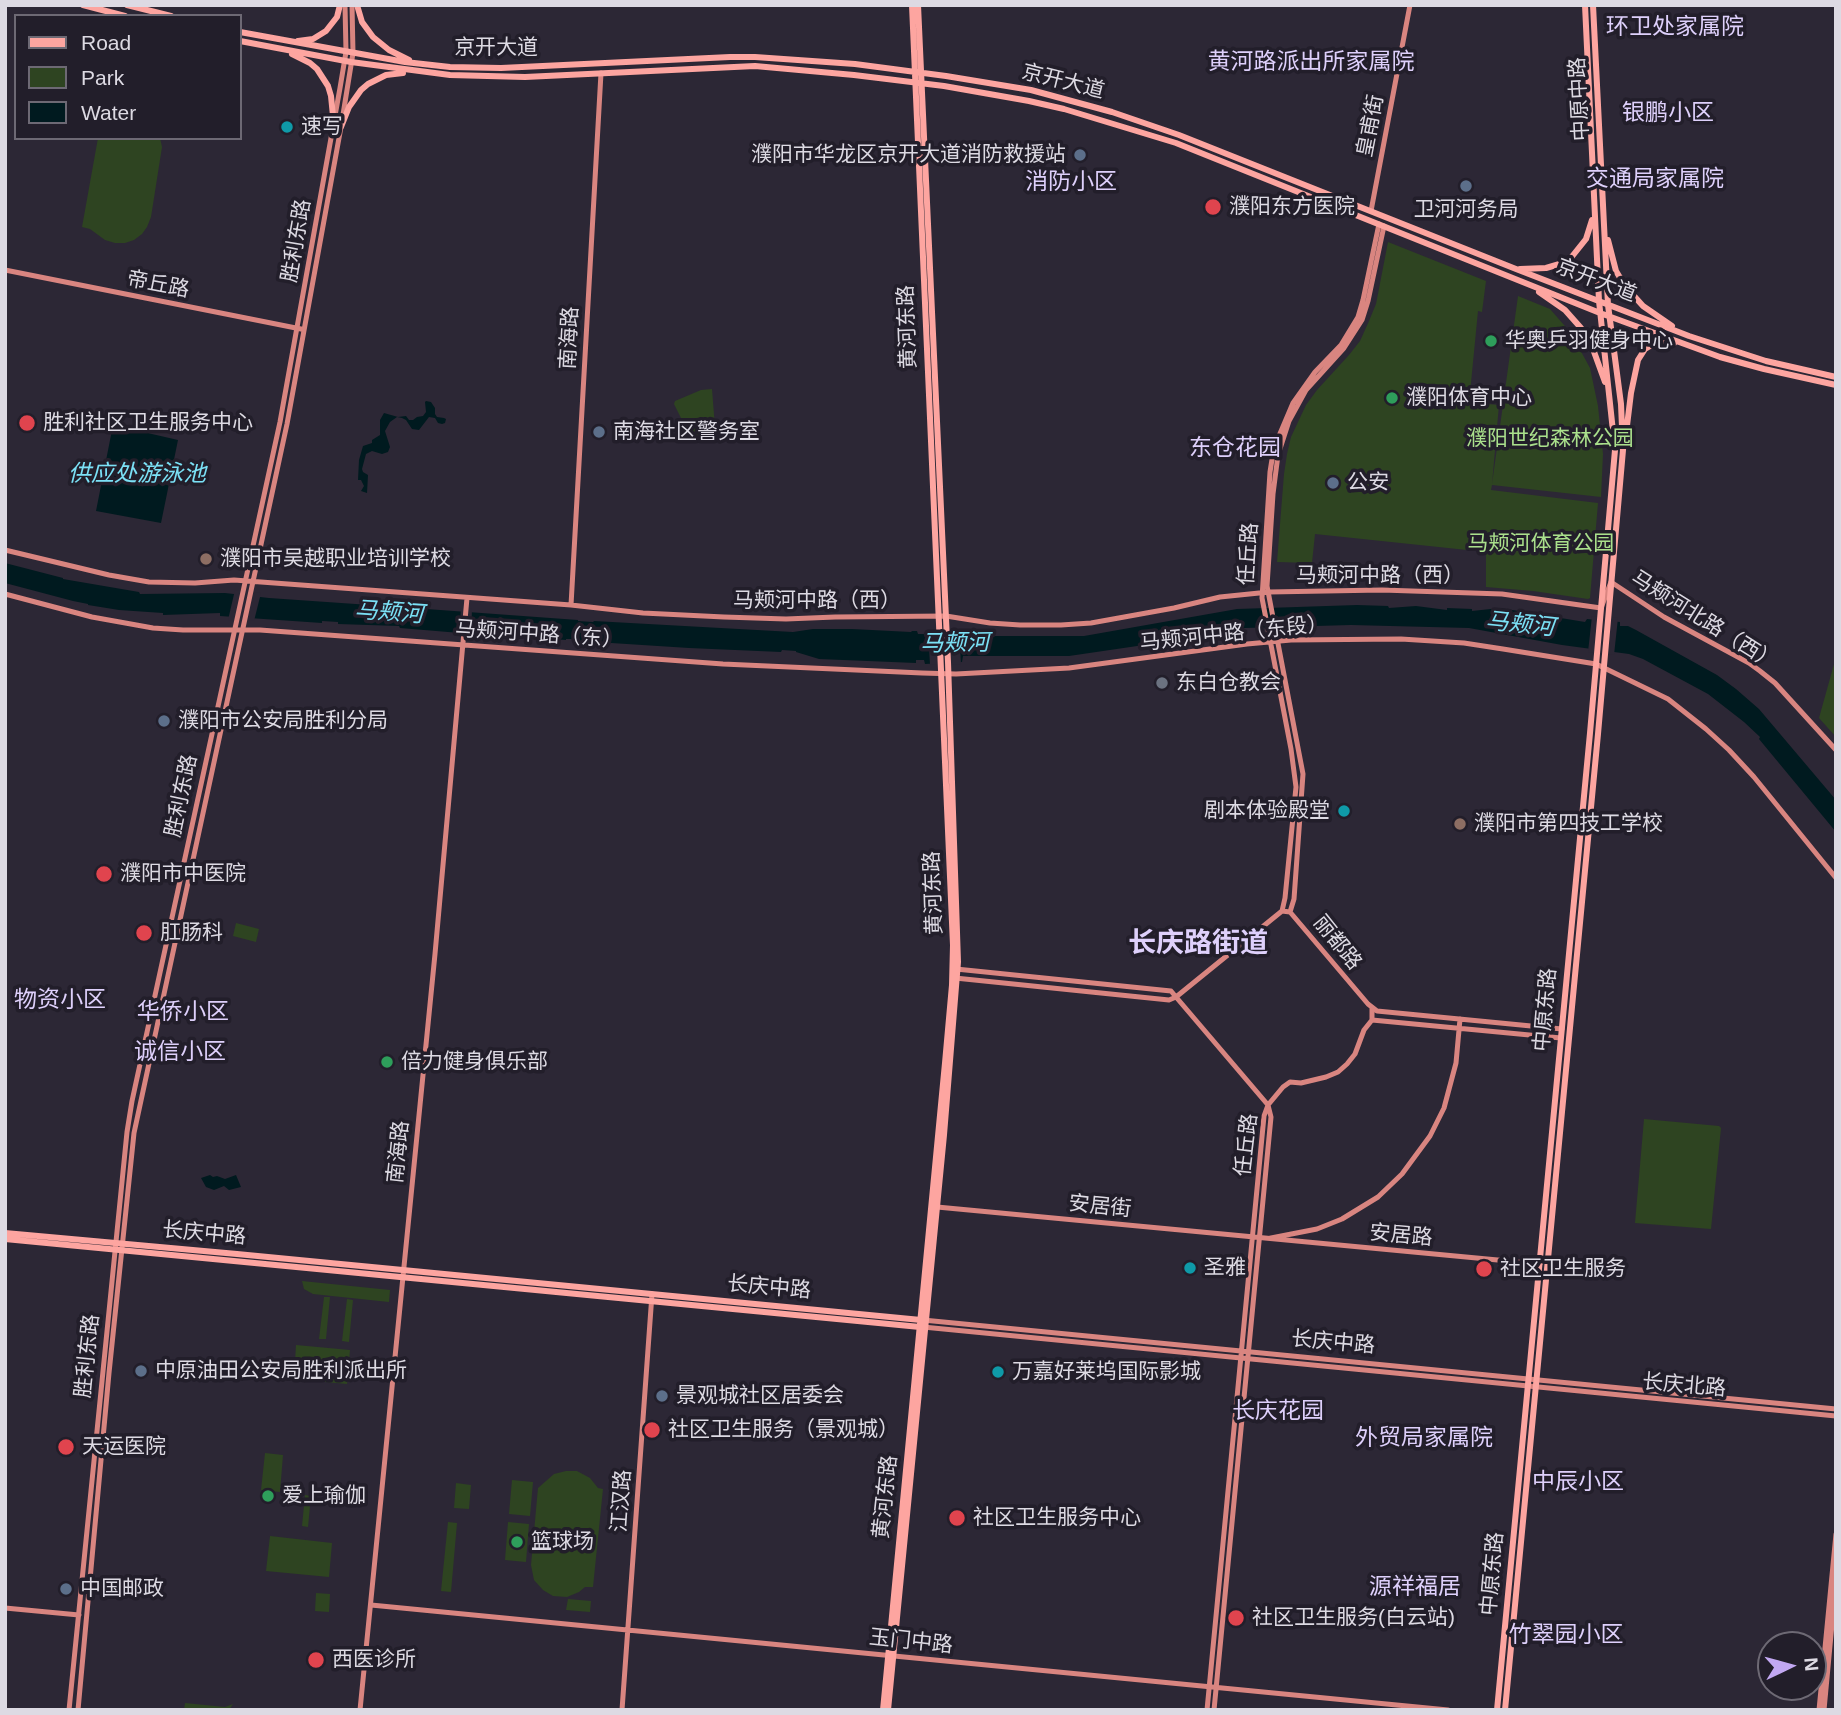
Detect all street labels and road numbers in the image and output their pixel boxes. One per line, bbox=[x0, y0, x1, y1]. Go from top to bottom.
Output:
street label: 京开大道 bbox=[454, 35, 538, 61]
street label: 中原中路 bbox=[1565, 56, 1595, 142]
street label: 京开大道 bbox=[1019, 60, 1107, 104]
street label: 皇甫街 bbox=[1353, 93, 1389, 159]
street label: 胜利东路 bbox=[277, 197, 317, 285]
street label: 京开大道 bbox=[1552, 254, 1640, 308]
street label: 帝丘路 bbox=[125, 267, 191, 303]
street label: 黄河东路 bbox=[894, 285, 922, 369]
street label: 南海路 bbox=[556, 306, 584, 370]
street label: 任丘路 bbox=[1234, 522, 1264, 586]
street label: 马颊河中路（西） bbox=[1296, 563, 1464, 589]
street label: 马颊河北路（西） bbox=[1626, 566, 1782, 676]
street label: 马颊河中路（西） bbox=[733, 588, 901, 614]
street label: 马颊河中路（东段） bbox=[1139, 612, 1329, 656]
street label: 马颊河中路（东） bbox=[454, 617, 624, 653]
street label: 胜利东路 bbox=[161, 752, 203, 840]
street label: 黄河东路 bbox=[920, 851, 948, 935]
street label: 丽都路 bbox=[1307, 911, 1367, 975]
street label: 中原东路 bbox=[1530, 967, 1562, 1053]
street label: 任丘路 bbox=[1231, 1112, 1263, 1178]
street label: 南海路 bbox=[383, 1119, 415, 1185]
street label: 安居街 bbox=[1067, 1191, 1133, 1223]
street label: 长庆中路 bbox=[161, 1218, 247, 1250]
street label: 安居路 bbox=[1369, 1221, 1433, 1251]
street label: 长庆中路 bbox=[726, 1272, 812, 1304]
street label: 胜利东路 bbox=[71, 1313, 105, 1399]
street label: 长庆中路 bbox=[1290, 1327, 1376, 1359]
street label: 长庆北路 bbox=[1641, 1370, 1727, 1402]
street label: 黄河东路 bbox=[869, 1454, 903, 1540]
street label: 江汉路 bbox=[607, 1469, 637, 1533]
street label: 中原东路 bbox=[1477, 1531, 1509, 1617]
street label: 玉门中路 bbox=[868, 1625, 954, 1659]

